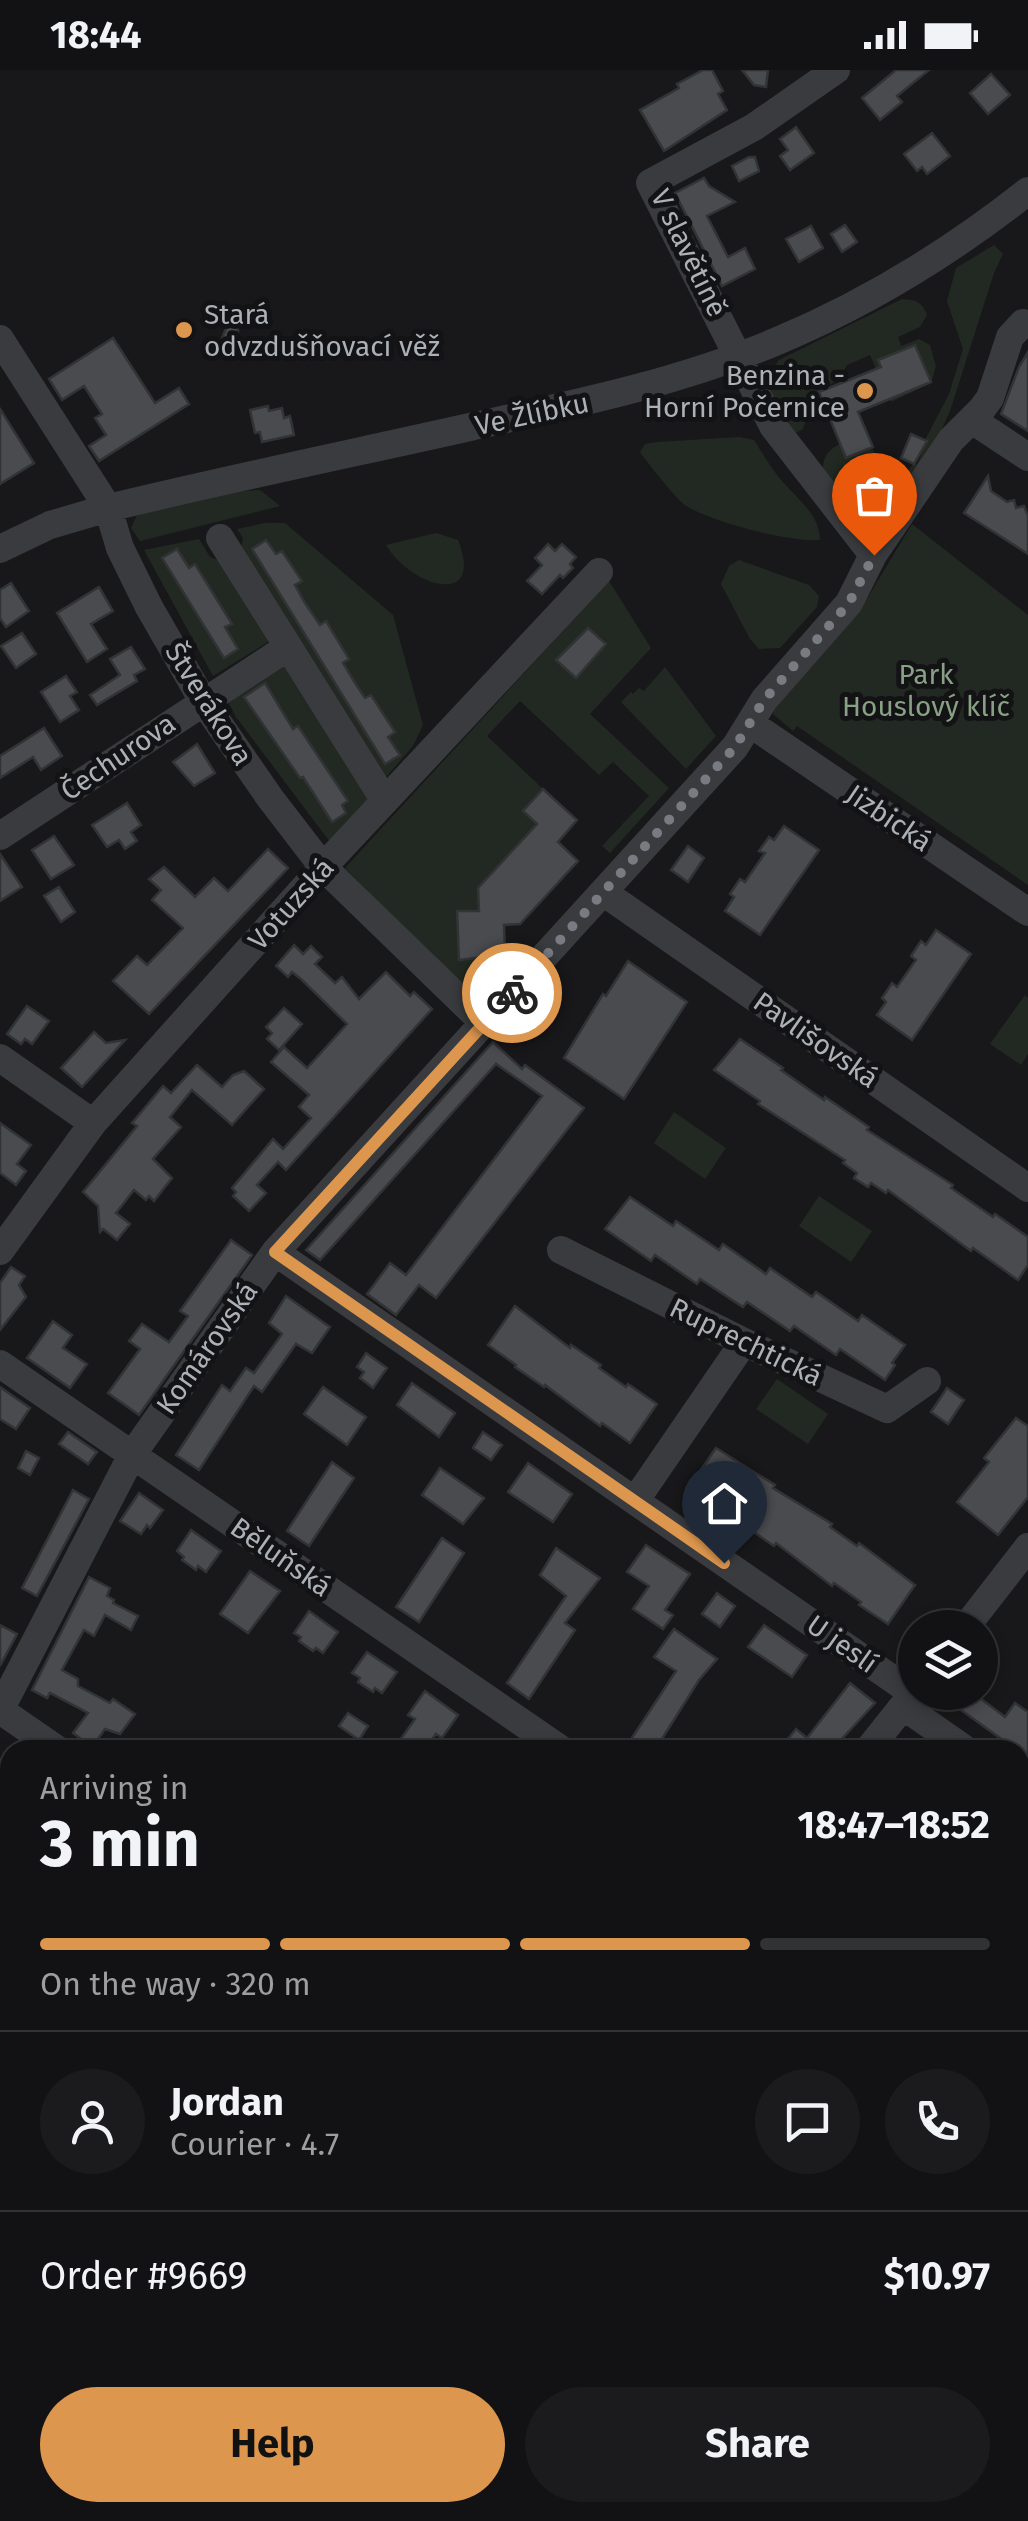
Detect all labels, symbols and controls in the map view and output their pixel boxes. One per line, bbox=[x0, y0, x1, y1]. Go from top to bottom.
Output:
text: 18:44 bbox=[50, 12, 142, 58]
street label: V slavětíně bbox=[644, 184, 734, 322]
place label: Stará odvzdušňovací věž bbox=[204, 298, 440, 363]
marker: Stará odvzdušňovací věž bbox=[173, 319, 195, 341]
place label: Benzina - Horní Počernice bbox=[644, 359, 845, 424]
marker: Benzina - Horní Počernice bbox=[854, 380, 876, 402]
street label: Ve Žlíbku bbox=[472, 386, 592, 442]
pin bbox=[832, 453, 917, 556]
icon: bag bbox=[847, 468, 902, 523]
street label: Štverákova bbox=[158, 637, 260, 771]
park label: Park Houslový klíč bbox=[842, 658, 1010, 723]
street label: Čechurova bbox=[54, 707, 182, 807]
street label: Jizbická bbox=[840, 778, 938, 858]
street label: Votuzská bbox=[241, 851, 341, 957]
courier bbox=[462, 943, 562, 1043]
icon: bike bbox=[485, 966, 540, 1021]
street label: Pavlišovská bbox=[747, 985, 885, 1095]
street label: Komárovská bbox=[149, 1276, 265, 1420]
street label: Ruprechtická bbox=[664, 1291, 828, 1393]
pin bbox=[682, 1461, 767, 1564]
icon: home bbox=[697, 1476, 752, 1531]
street label: Běluňská bbox=[224, 1510, 338, 1604]
street label: U jeslí bbox=[800, 1608, 884, 1680]
map controls bbox=[898, 1610, 998, 1710]
button: layers bbox=[898, 1610, 998, 1710]
text: Arriving in bbox=[40, 1769, 188, 1807]
text: 18:47–18:52 bbox=[797, 1802, 990, 1848]
text: 3 min bbox=[40, 1805, 200, 1883]
text: On the way · 320 m bbox=[40, 1965, 311, 2003]
button: person bbox=[40, 2069, 145, 2174]
button: chat bbox=[755, 2069, 860, 2174]
button: phone bbox=[885, 2069, 990, 2174]
text: Jordan bbox=[170, 2079, 284, 2125]
text: Courier · 4.7 bbox=[170, 2125, 339, 2163]
text: Order #9669 bbox=[40, 2253, 248, 2299]
text: $10.97 bbox=[884, 2253, 990, 2299]
button: Help bbox=[40, 2387, 505, 2502]
button: Share bbox=[525, 2387, 990, 2502]

